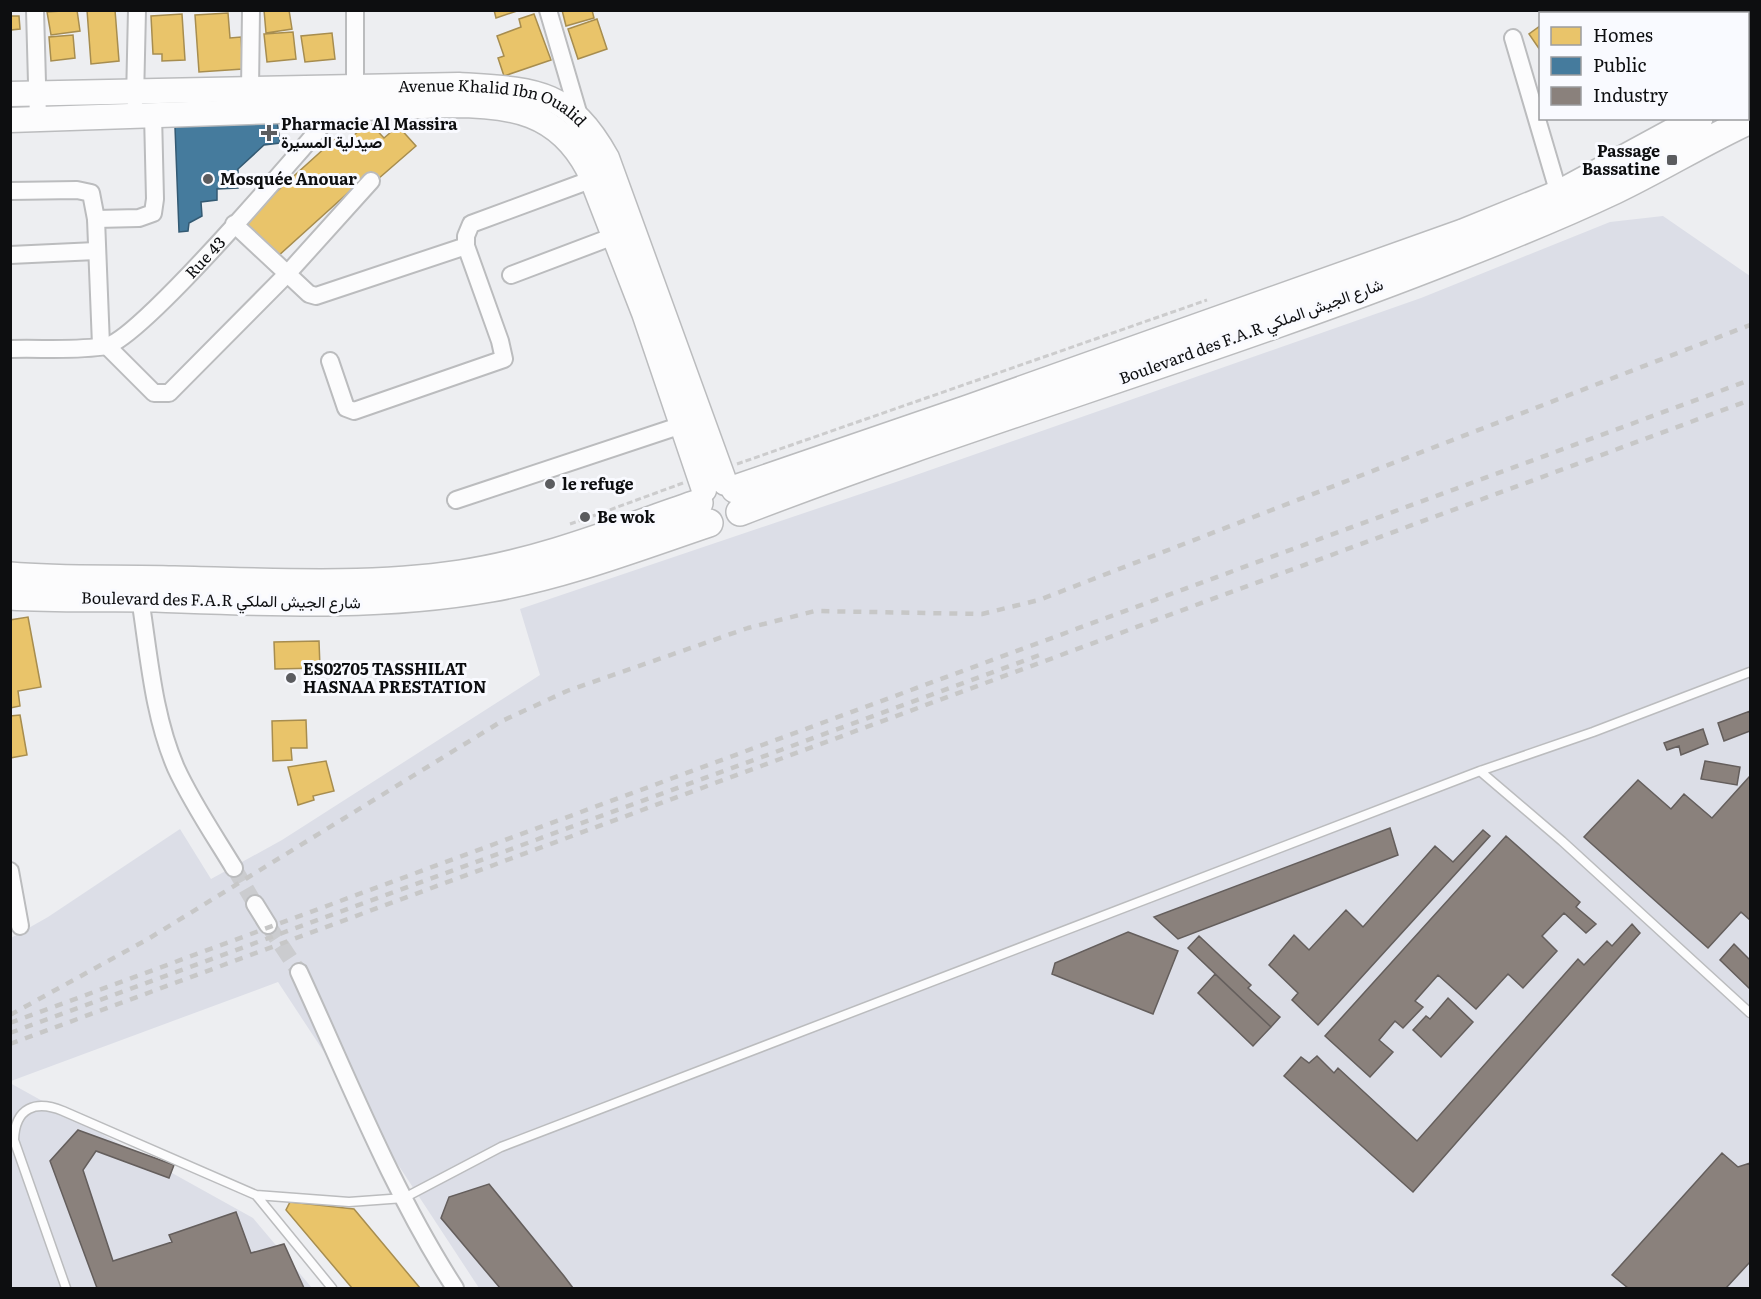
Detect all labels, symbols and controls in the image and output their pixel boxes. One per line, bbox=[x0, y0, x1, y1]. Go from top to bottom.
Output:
legend bbox=[1539, 12, 1749, 120]
text: Homes bbox=[1593, 21, 1653, 48]
text: Public bbox=[1593, 51, 1647, 78]
street label: Avenue Khalid Ibn Oualid bbox=[398, 72, 593, 132]
text: Industry bbox=[1593, 81, 1669, 108]
place label: Pharmacie Al Massira صيدلية المسيرة bbox=[281, 111, 458, 153]
marker: Pharmacie Al Massira صيدلية المسيرة bbox=[262, 126, 276, 140]
place label: Passage Bassatine bbox=[1582, 138, 1660, 180]
marker: Passage Bassatine bbox=[1665, 153, 1679, 167]
place label: Mosquée Anouar bbox=[220, 166, 357, 190]
marker: Mosquée Anouar bbox=[201, 172, 215, 186]
street label: Rue 43 bbox=[179, 230, 230, 283]
street label: Boulevard des F.A.R شارع الجيش الملكي bbox=[1115, 271, 1387, 392]
place label: le refuge bbox=[562, 471, 633, 495]
marker: le refuge bbox=[543, 477, 557, 491]
place label: Be wok bbox=[597, 504, 655, 528]
marker: Be wok bbox=[578, 510, 592, 524]
street label: Boulevard des F.A.R شارع الجيش الملكي bbox=[81, 585, 361, 616]
place label: ES02705 TASSHILAT HASNAA PRESTATION bbox=[303, 656, 486, 698]
marker: ES02705 TASSHILAT HASNAA PRESTATION bbox=[284, 671, 298, 685]

